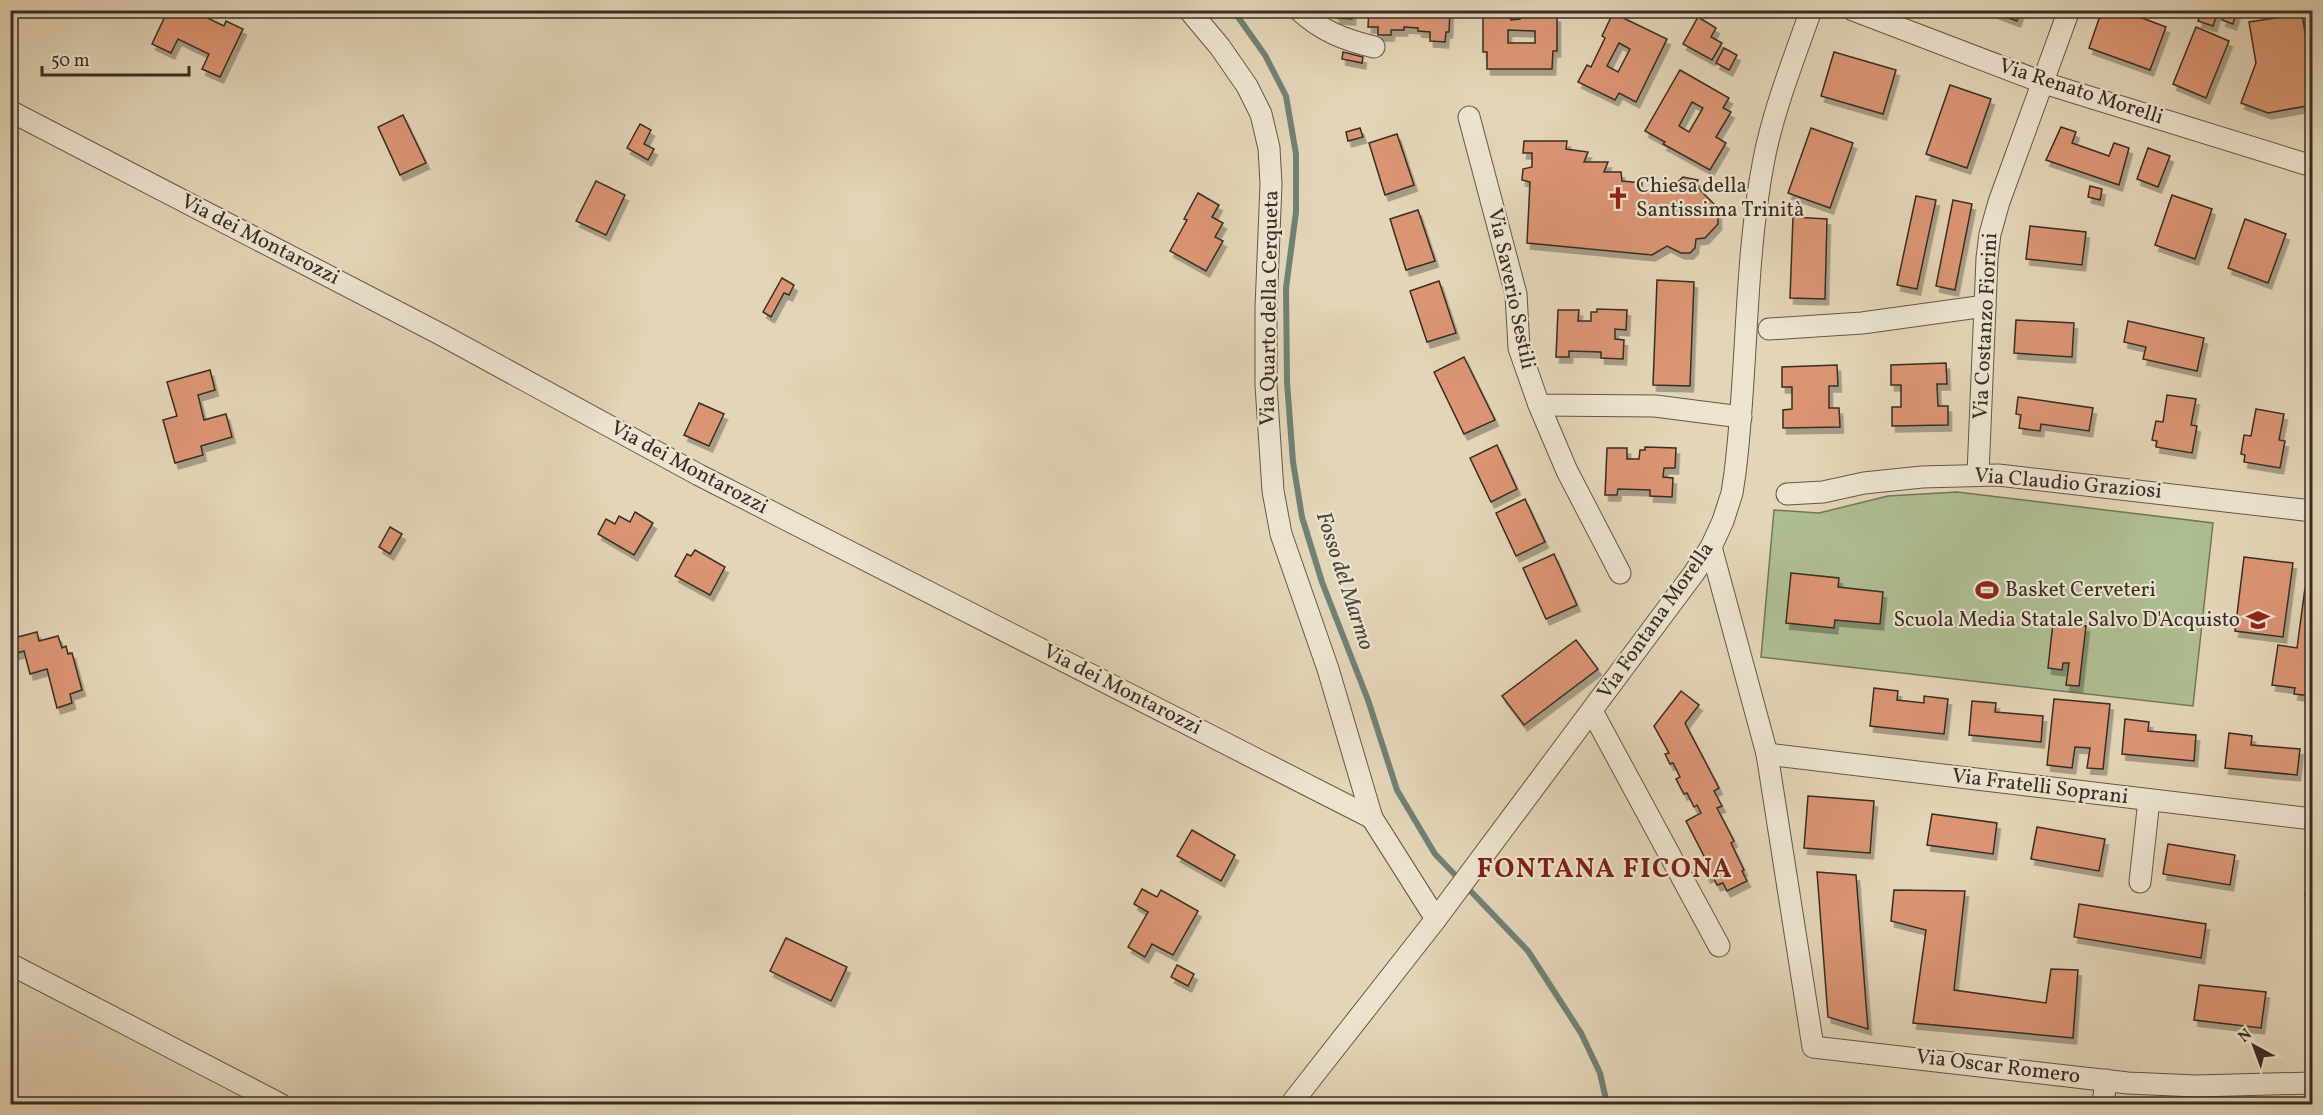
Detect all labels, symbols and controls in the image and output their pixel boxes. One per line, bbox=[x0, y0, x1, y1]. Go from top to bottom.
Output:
scale bar bbox=[42, 39, 189, 77]
text: 50 m bbox=[51, 49, 90, 74]
street label: Via Renato Morelli bbox=[1995, 52, 2167, 132]
place label: Chiesa della Santissima Trinità bbox=[1636, 172, 1804, 225]
church icon: Chiesa della Santissima Trinità bbox=[1605, 185, 1631, 211]
street label: Via dei Montarozzi bbox=[176, 187, 344, 293]
street label: Via Quarto della Cerqueta bbox=[1253, 190, 1287, 426]
street label: Via Saverio Sestili bbox=[1480, 206, 1542, 372]
street label: Via Costanzo Fiorini bbox=[1967, 232, 2005, 420]
street label: Via dei Montarozzi bbox=[605, 414, 773, 522]
street label: Via Claudio Graziosi bbox=[1973, 461, 2163, 507]
water label: Fosso del Marmo bbox=[1307, 508, 1381, 654]
street label: Via Fontana Morella bbox=[1591, 537, 1721, 705]
place label: Basket Cerveteri bbox=[2005, 576, 2156, 605]
sports icon: Basket Cerveteri bbox=[1974, 577, 2000, 603]
place label: Scuola Media Statale Salvo D'Acquisto bbox=[1894, 606, 2240, 635]
school or university icon: Scuola Media Statale Salvo D'Acquisto bbox=[2245, 607, 2271, 633]
street label: Via dei Montarozzi bbox=[1038, 637, 1206, 743]
street label: Via Fratelli Soprani bbox=[1950, 762, 2130, 812]
district label: FONTANA FICONA bbox=[1477, 851, 1733, 889]
north arrow bbox=[2224, 1016, 2284, 1076]
text: N bbox=[2234, 1024, 2257, 1048]
street label: Via Oscar Romero bbox=[1914, 1043, 2082, 1091]

